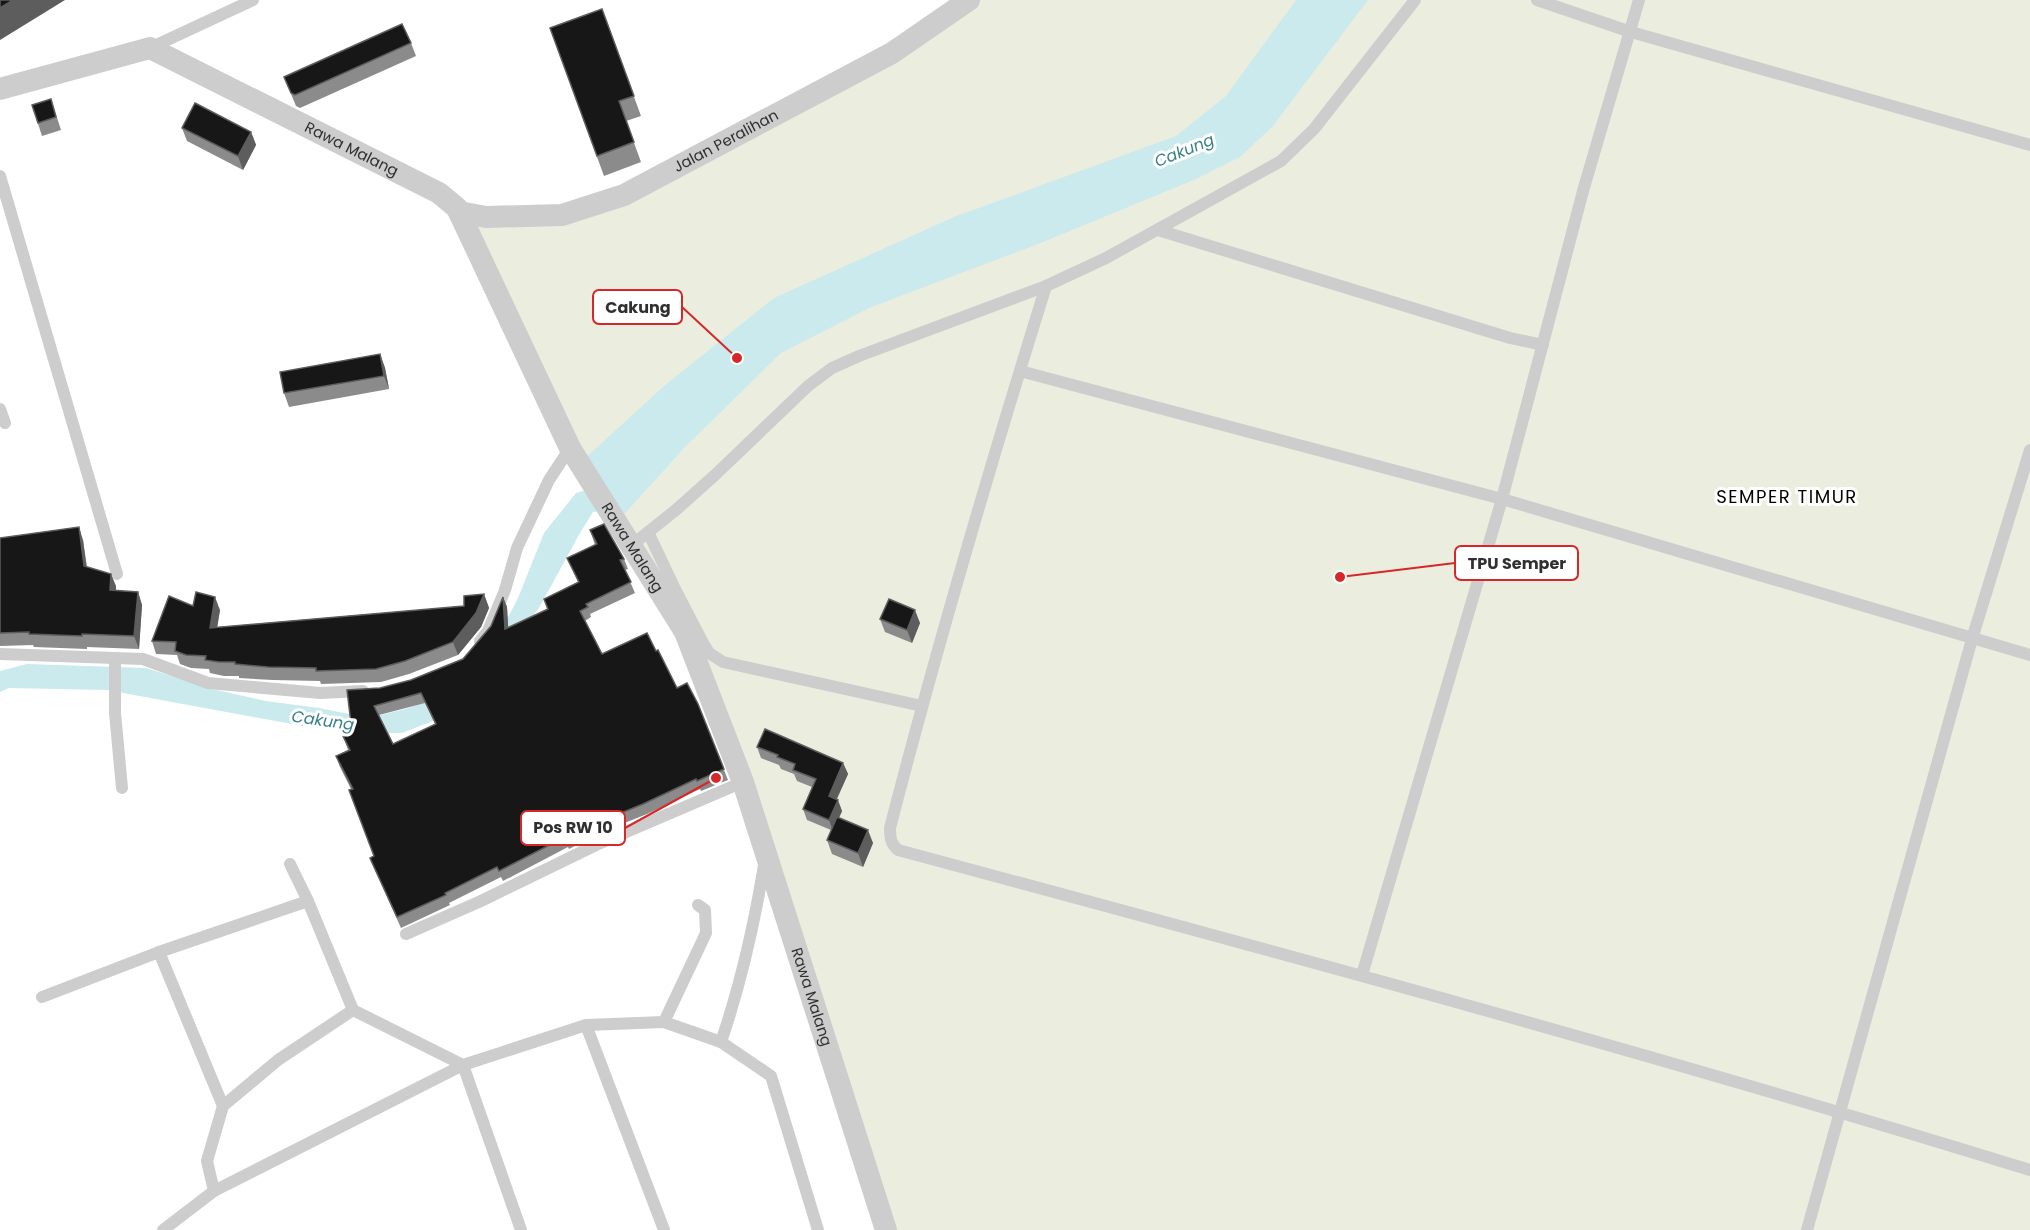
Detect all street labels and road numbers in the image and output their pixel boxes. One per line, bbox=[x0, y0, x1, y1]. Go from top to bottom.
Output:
street label: Jalan Peralihan bbox=[670, 104, 782, 177]
street label: Rawa Malang bbox=[301, 116, 402, 181]
street label: Rawa Malang bbox=[597, 498, 669, 596]
street label: Rawa Malang bbox=[787, 945, 838, 1049]

